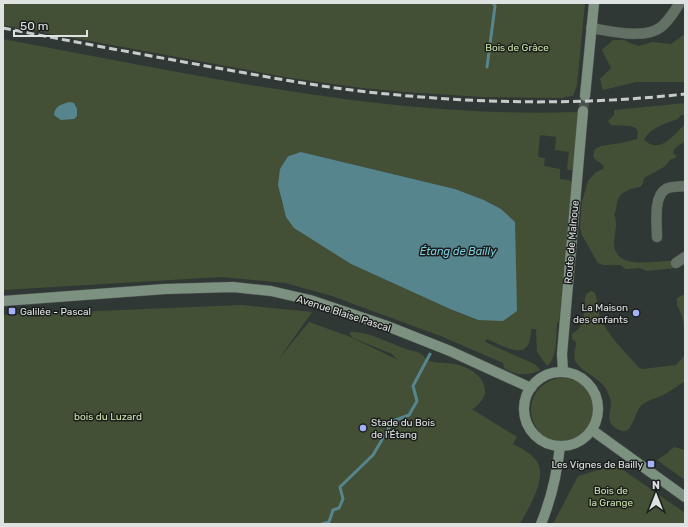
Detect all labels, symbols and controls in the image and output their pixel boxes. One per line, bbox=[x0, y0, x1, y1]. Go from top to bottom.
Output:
scale bar bbox=[14, 12, 87, 38]
text: 50 m bbox=[20, 19, 48, 33]
park label: Bois de Grâce bbox=[485, 42, 549, 54]
street label: Route de Malnoue bbox=[562, 200, 582, 284]
water label: Étang de Bailly bbox=[420, 245, 497, 258]
street label: Avenue Blaise Pascal bbox=[295, 293, 392, 335]
place label: La Maison des enfants bbox=[573, 302, 628, 326]
marker: Galilée - Pascal bbox=[7, 306, 17, 316]
place label: Galilée - Pascal bbox=[20, 306, 91, 318]
marker: La Maison des enfants bbox=[631, 308, 641, 318]
park label: bois du Luzard bbox=[74, 411, 142, 423]
place label: Stade du Bois de l'Étang bbox=[371, 417, 435, 441]
marker: Stade du Bois de l'Étang bbox=[358, 423, 368, 433]
place label: Les Vignes de Bailly bbox=[551, 459, 643, 471]
marker: Les Vignes de Bailly bbox=[646, 459, 656, 469]
north arrow bbox=[636, 475, 676, 515]
text: N bbox=[652, 479, 660, 492]
park label: Bois de la Grange bbox=[589, 485, 633, 509]

